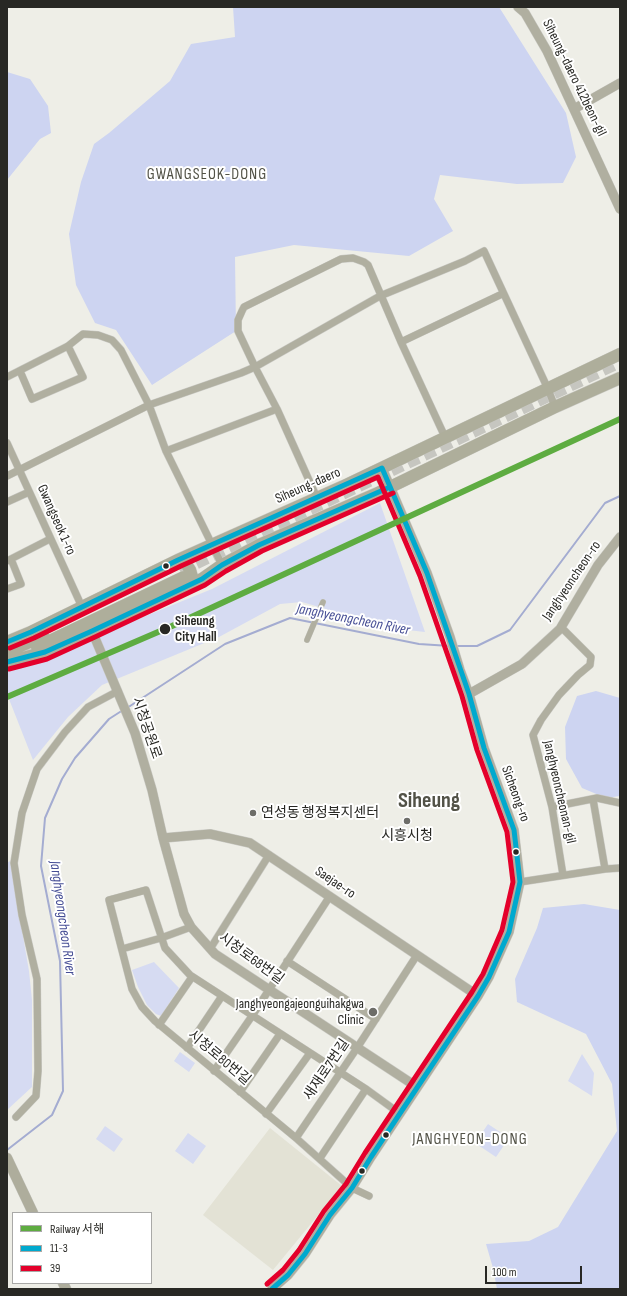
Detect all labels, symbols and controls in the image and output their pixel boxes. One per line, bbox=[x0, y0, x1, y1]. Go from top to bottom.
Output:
street label: Siheung-daero 412beon-gil bbox=[538, 17, 610, 139]
district label: GWANGSEOK-DONG bbox=[147, 165, 267, 185]
street label: Siheung-daero bbox=[273, 464, 343, 508]
street label: Gwangseok 1-ro bbox=[33, 482, 79, 558]
street label: Janghyeoncheon-ro bbox=[539, 538, 605, 624]
unlabelled marker bbox=[161, 561, 171, 571]
water label: Janghyeongcheon River bbox=[295, 600, 411, 640]
place label: Siheung City Hall bbox=[175, 613, 217, 646]
marker: Siheung City Hall bbox=[158, 622, 172, 636]
street label: 시청공원로 bbox=[128, 695, 164, 761]
street label: Janghyeoncheonan-gil bbox=[539, 739, 579, 845]
street label: Sicheong-ro bbox=[497, 764, 533, 824]
district label: Siheung bbox=[398, 788, 460, 814]
place label: 연성동 행정복지센터 bbox=[261, 805, 379, 821]
marker: 연성동 행정복지센터 bbox=[248, 808, 258, 818]
marker: 시흥시청 bbox=[402, 816, 412, 826]
place label: 시흥시청 bbox=[381, 828, 433, 844]
unlabelled marker bbox=[511, 847, 521, 857]
water label: Janghyeongcheon River bbox=[45, 860, 79, 976]
street label: Saejae-ro bbox=[312, 863, 358, 903]
street label: 시청로68번길 bbox=[215, 930, 287, 988]
place label: Janghyeongajeonguihakgwa Clinic bbox=[236, 996, 364, 1028]
marker: Janghyeongajeonguihakgwa Clinic bbox=[367, 1006, 379, 1018]
street label: 시청로80번길 bbox=[184, 1027, 254, 1089]
street label: 새재로7번길 bbox=[300, 1036, 354, 1104]
unlabelled marker bbox=[381, 1130, 391, 1140]
district label: JANGHYEON-DONG bbox=[412, 1130, 528, 1150]
unlabelled marker bbox=[357, 1166, 367, 1176]
legend bbox=[12, 1212, 152, 1284]
text: Railway 서해 bbox=[50, 1222, 104, 1237]
text: 11-3 bbox=[50, 1241, 68, 1256]
scale bar bbox=[487, 1258, 584, 1284]
text: 39 bbox=[50, 1261, 60, 1276]
text: 100 m bbox=[492, 1265, 517, 1280]

